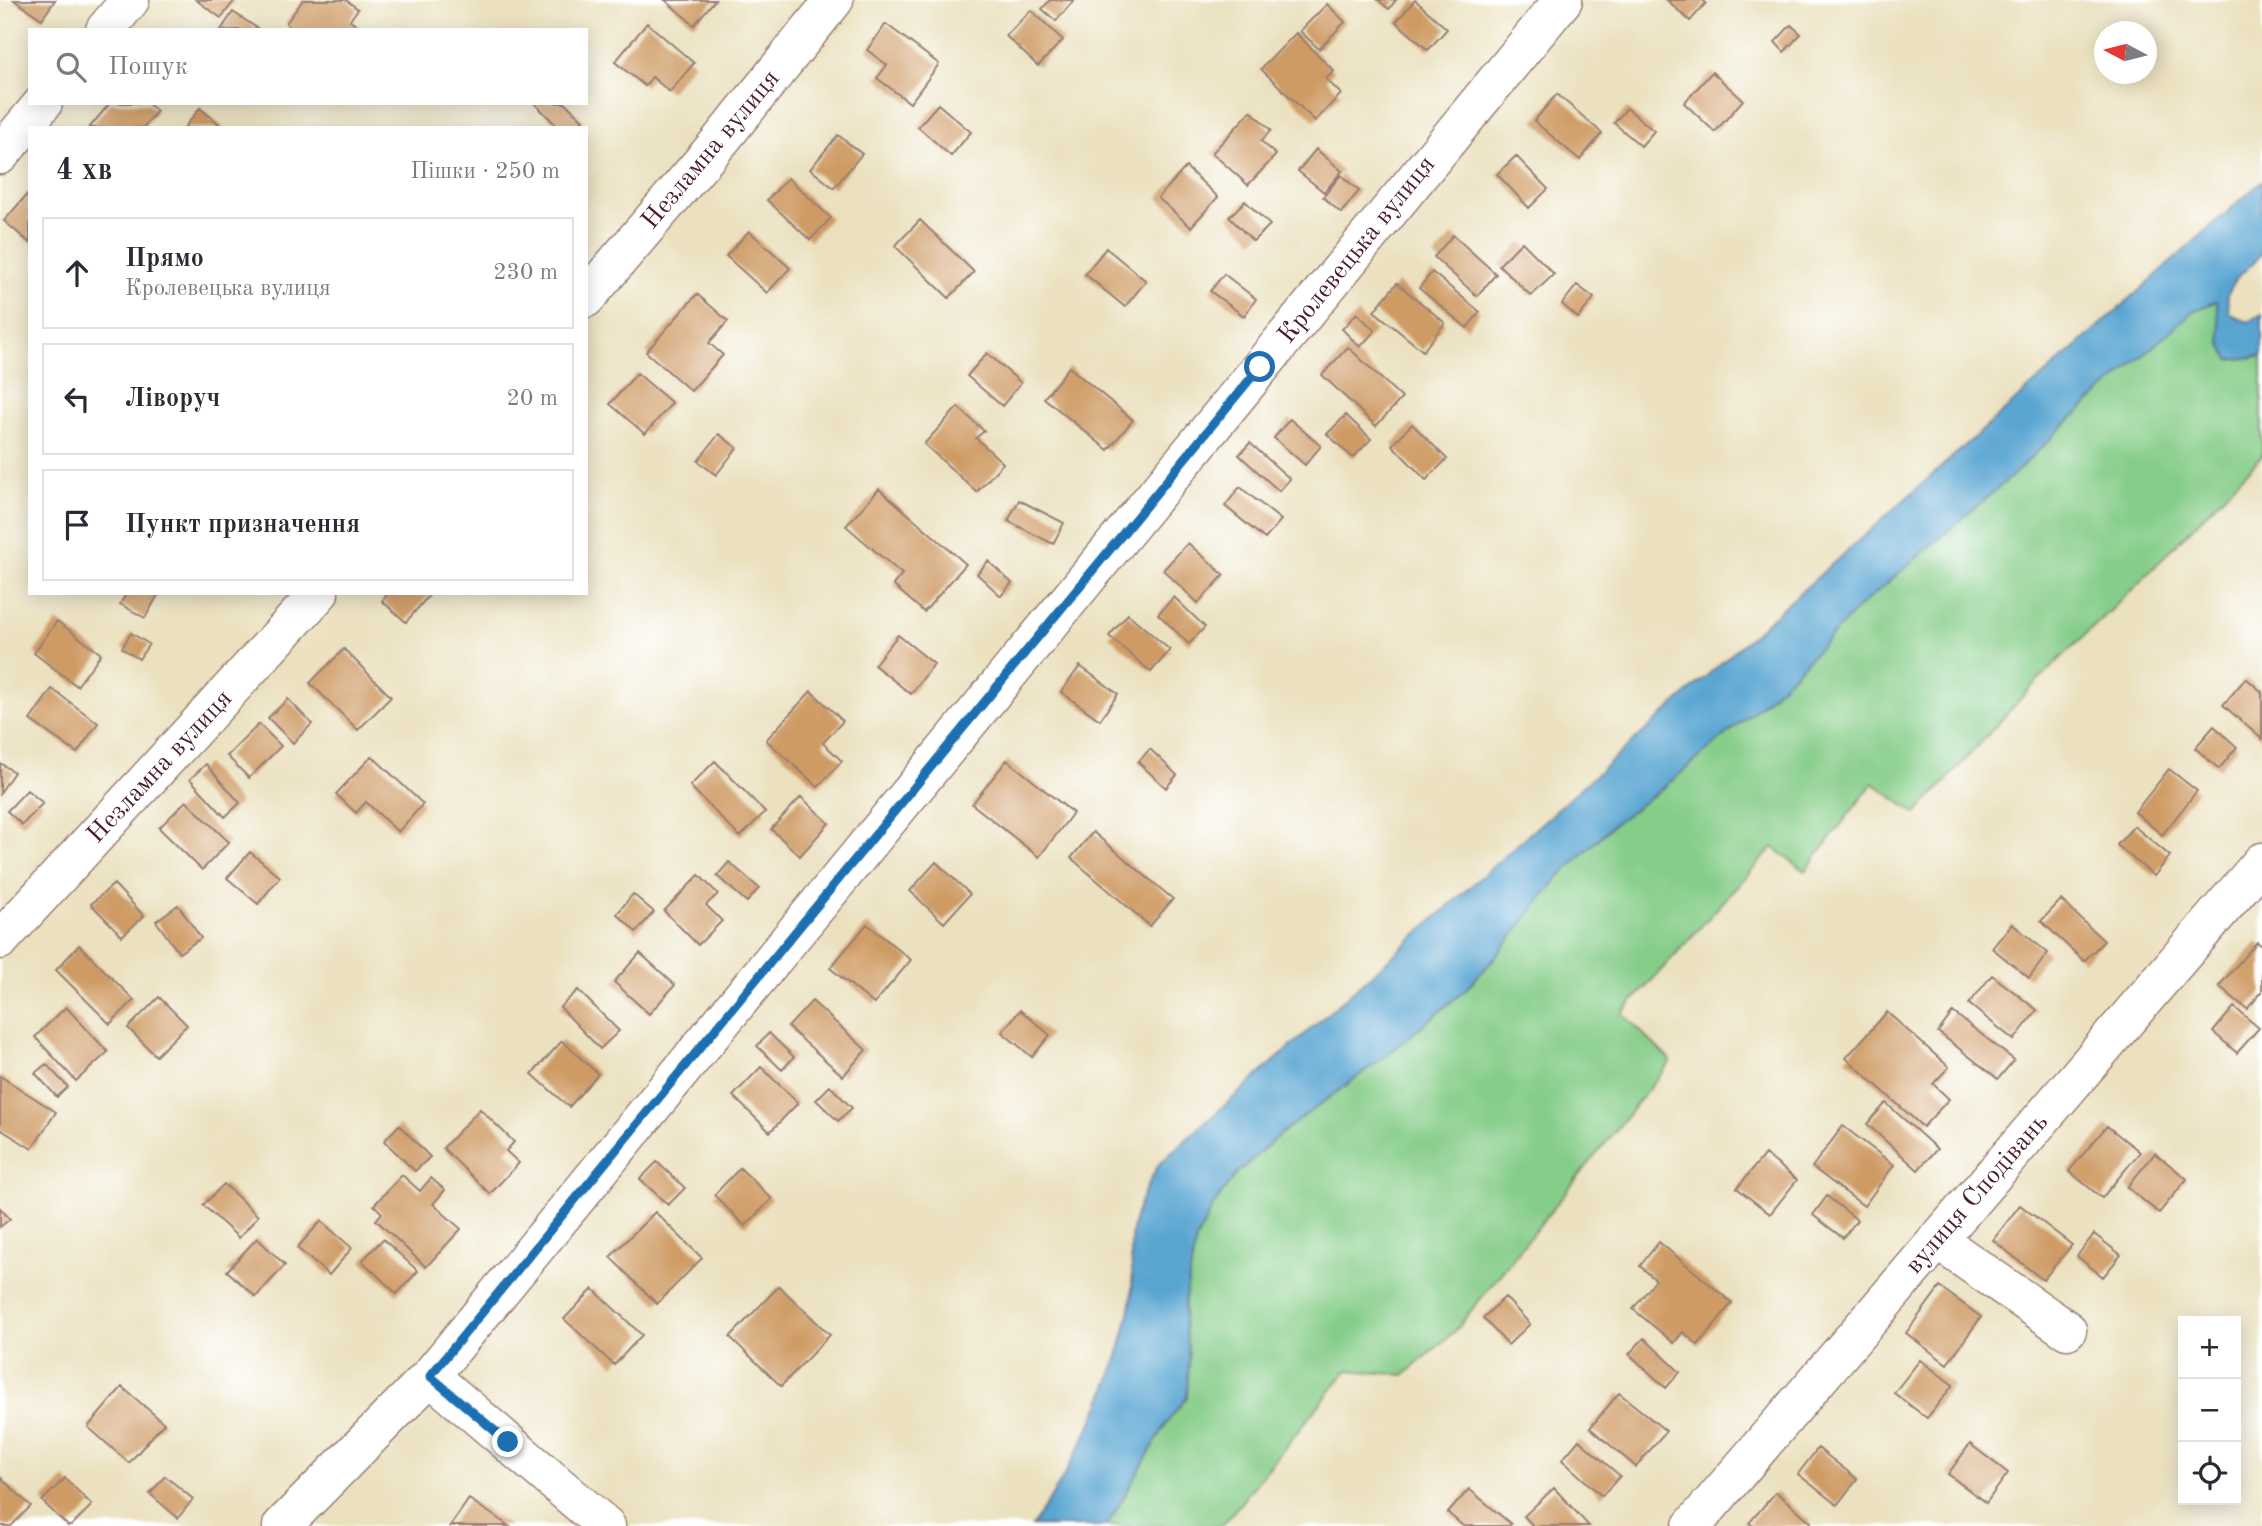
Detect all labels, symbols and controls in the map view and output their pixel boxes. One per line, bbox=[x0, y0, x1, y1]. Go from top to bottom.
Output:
north arrow bbox=[2094, 21, 2157, 84]
search box bbox=[28, 28, 588, 105]
icon: search bbox=[52, 48, 90, 86]
text: Пошук bbox=[108, 54, 188, 80]
street label: Незламна вулиця bbox=[637, 66, 785, 234]
street label: Кролевецька вулиця bbox=[1274, 151, 1440, 349]
text: 4 хв bbox=[56, 156, 112, 186]
text: Пішки · 250 m bbox=[410, 160, 560, 183]
text: Прямо bbox=[125, 246, 204, 272]
icon: ahead bbox=[58, 254, 96, 292]
text: 230 m bbox=[493, 261, 558, 284]
text: Кролевецька вулиця bbox=[125, 277, 331, 300]
route start bbox=[1244, 351, 1275, 382]
icon: left bbox=[58, 380, 96, 418]
text: Ліворуч bbox=[125, 386, 220, 412]
text: 20 m bbox=[507, 387, 558, 410]
icon: arrive bbox=[58, 506, 96, 544]
text: Пункт призначення bbox=[125, 512, 360, 538]
street label: Незламна вулиця bbox=[83, 685, 237, 849]
street label: вулиця Сподівань bbox=[1901, 1109, 2053, 1279]
map controls bbox=[2178, 1316, 2241, 1505]
button: + bbox=[2178, 1316, 2241, 1379]
button: − bbox=[2178, 1379, 2241, 1442]
route end bbox=[492, 1426, 523, 1457]
button: locate bbox=[2178, 1442, 2241, 1505]

